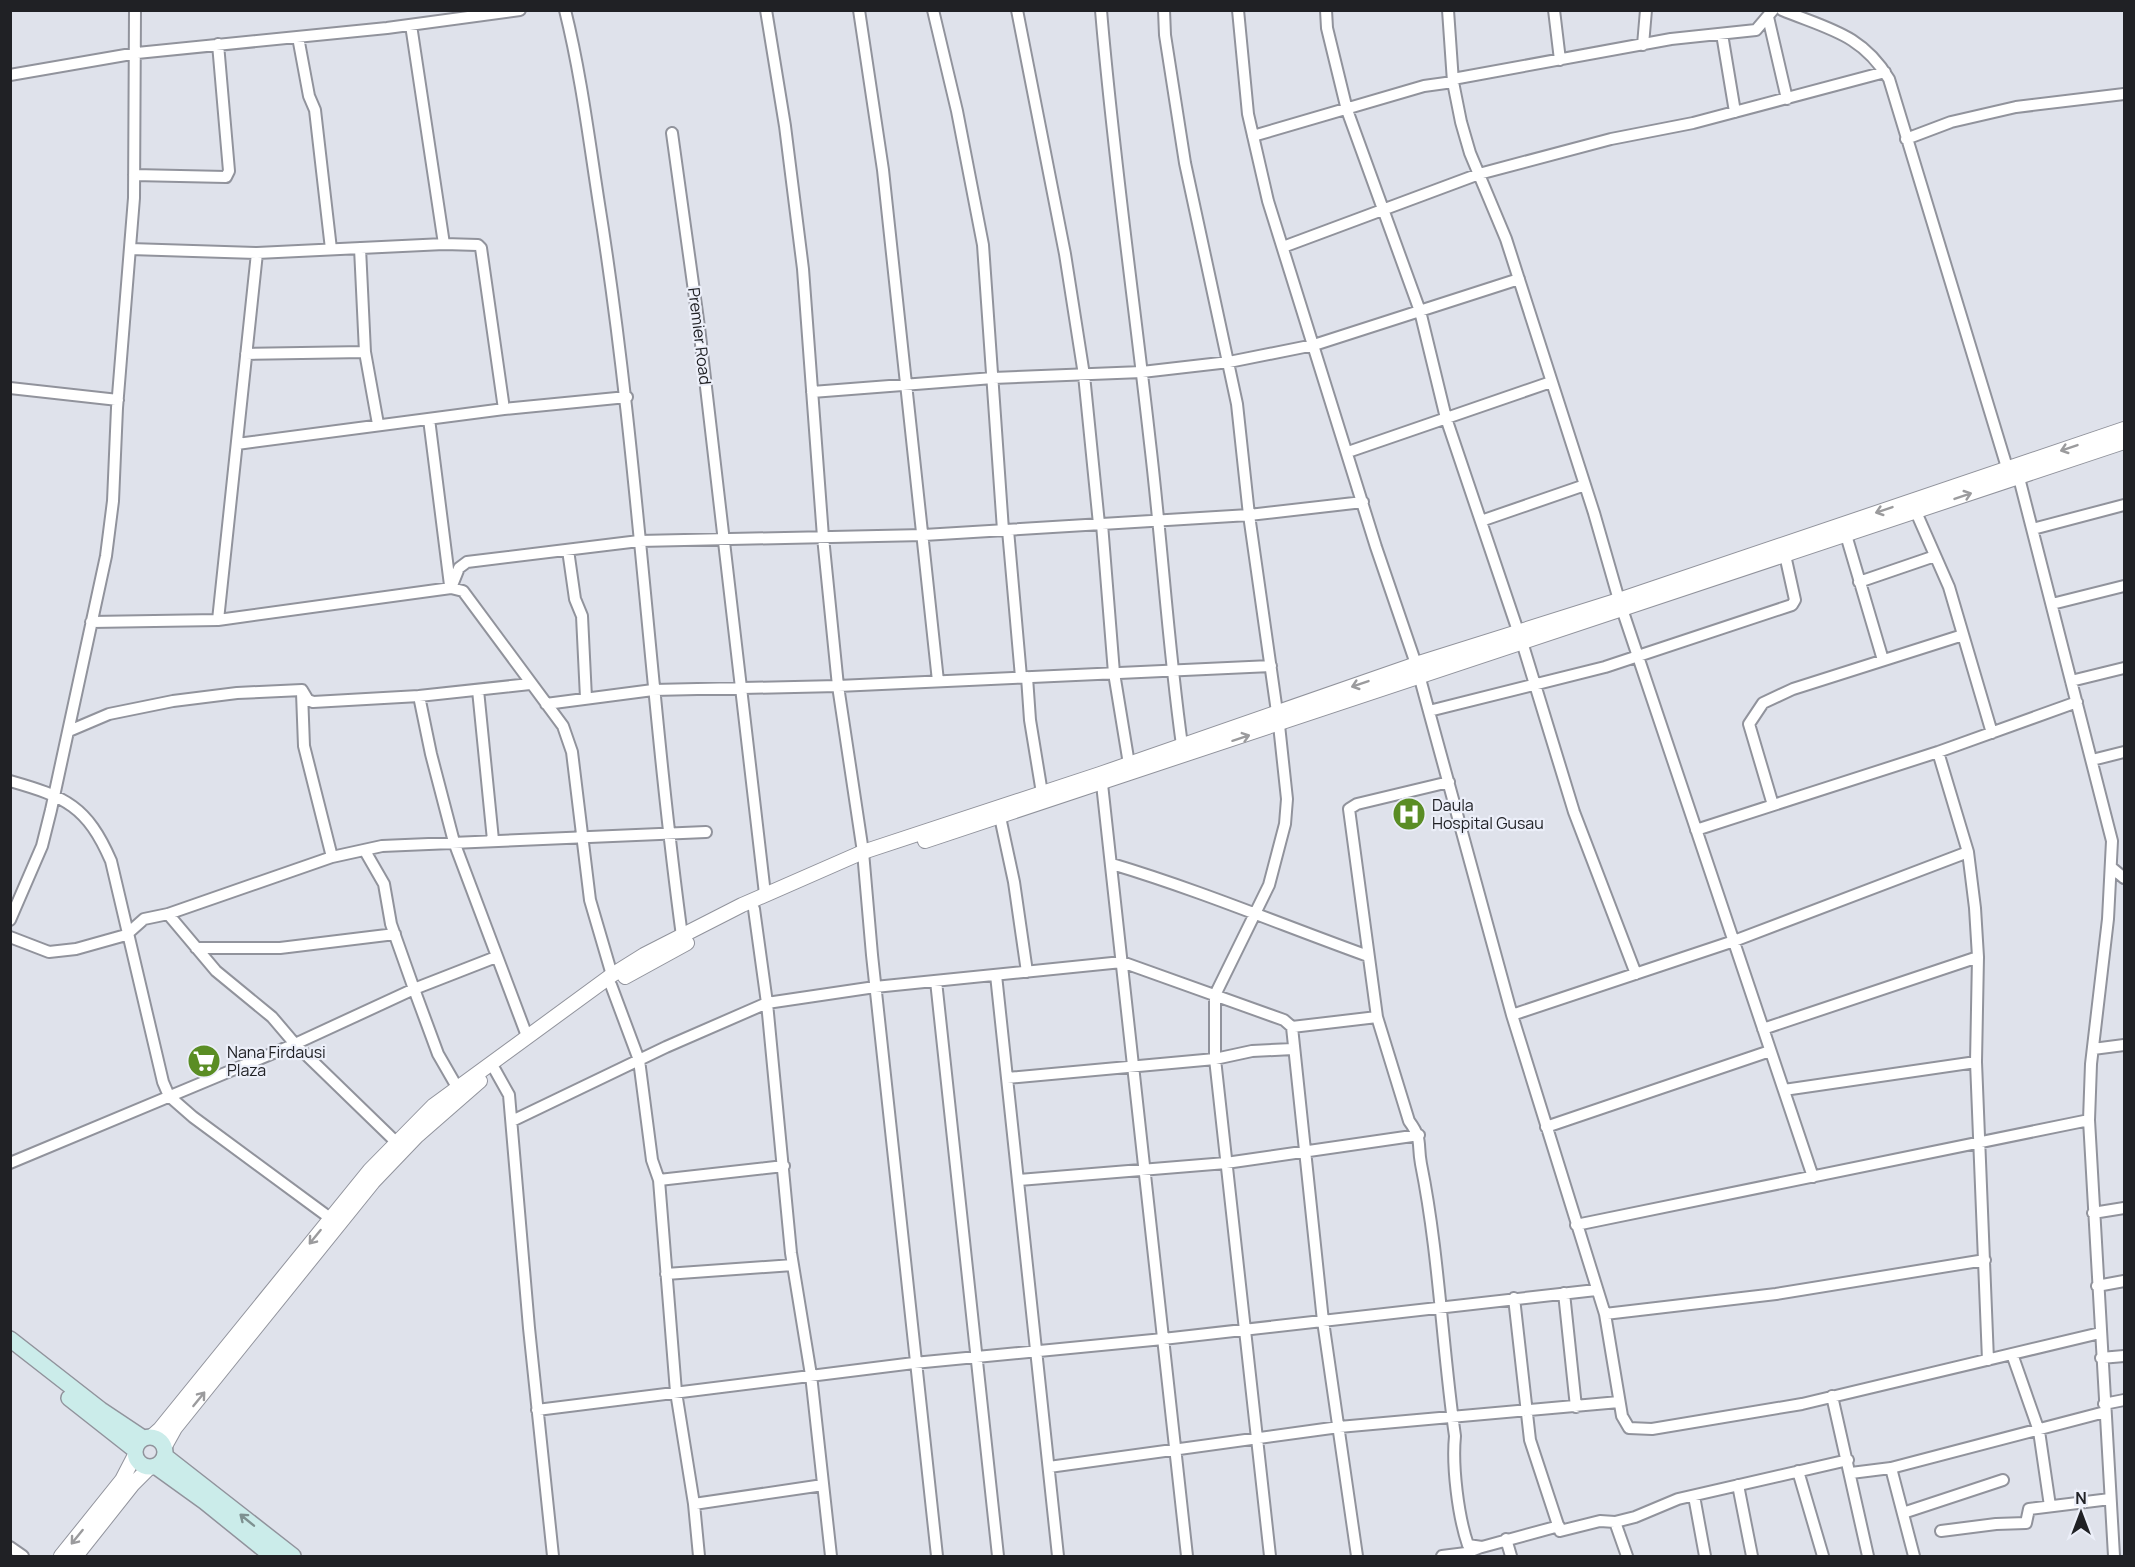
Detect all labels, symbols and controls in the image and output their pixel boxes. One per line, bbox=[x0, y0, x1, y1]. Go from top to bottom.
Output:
street label: Premier Road bbox=[683, 286, 717, 386]
one-way arrow bbox=[2060, 443, 2079, 454]
one-way arrow bbox=[1953, 489, 1972, 500]
one-way arrow bbox=[1875, 506, 1894, 517]
one-way arrow bbox=[1351, 679, 1370, 690]
one-way arrow bbox=[1231, 731, 1249, 742]
place label: Daula Hospital Gusau bbox=[1432, 794, 1544, 834]
hospital icon: Daula Hospital Gusau bbox=[1391, 796, 1427, 832]
place label: Nana Firdausi Plaza bbox=[227, 1041, 326, 1081]
supermarket icon: Nana Firdausi Plaza bbox=[186, 1043, 222, 1079]
one-way arrow bbox=[309, 1228, 322, 1244]
one-way arrow bbox=[193, 1391, 206, 1407]
north arrow bbox=[2051, 1483, 2111, 1543]
text: N bbox=[2075, 1487, 2087, 1509]
one-way arrow bbox=[239, 1513, 255, 1526]
one-way arrow bbox=[70, 1528, 83, 1544]

